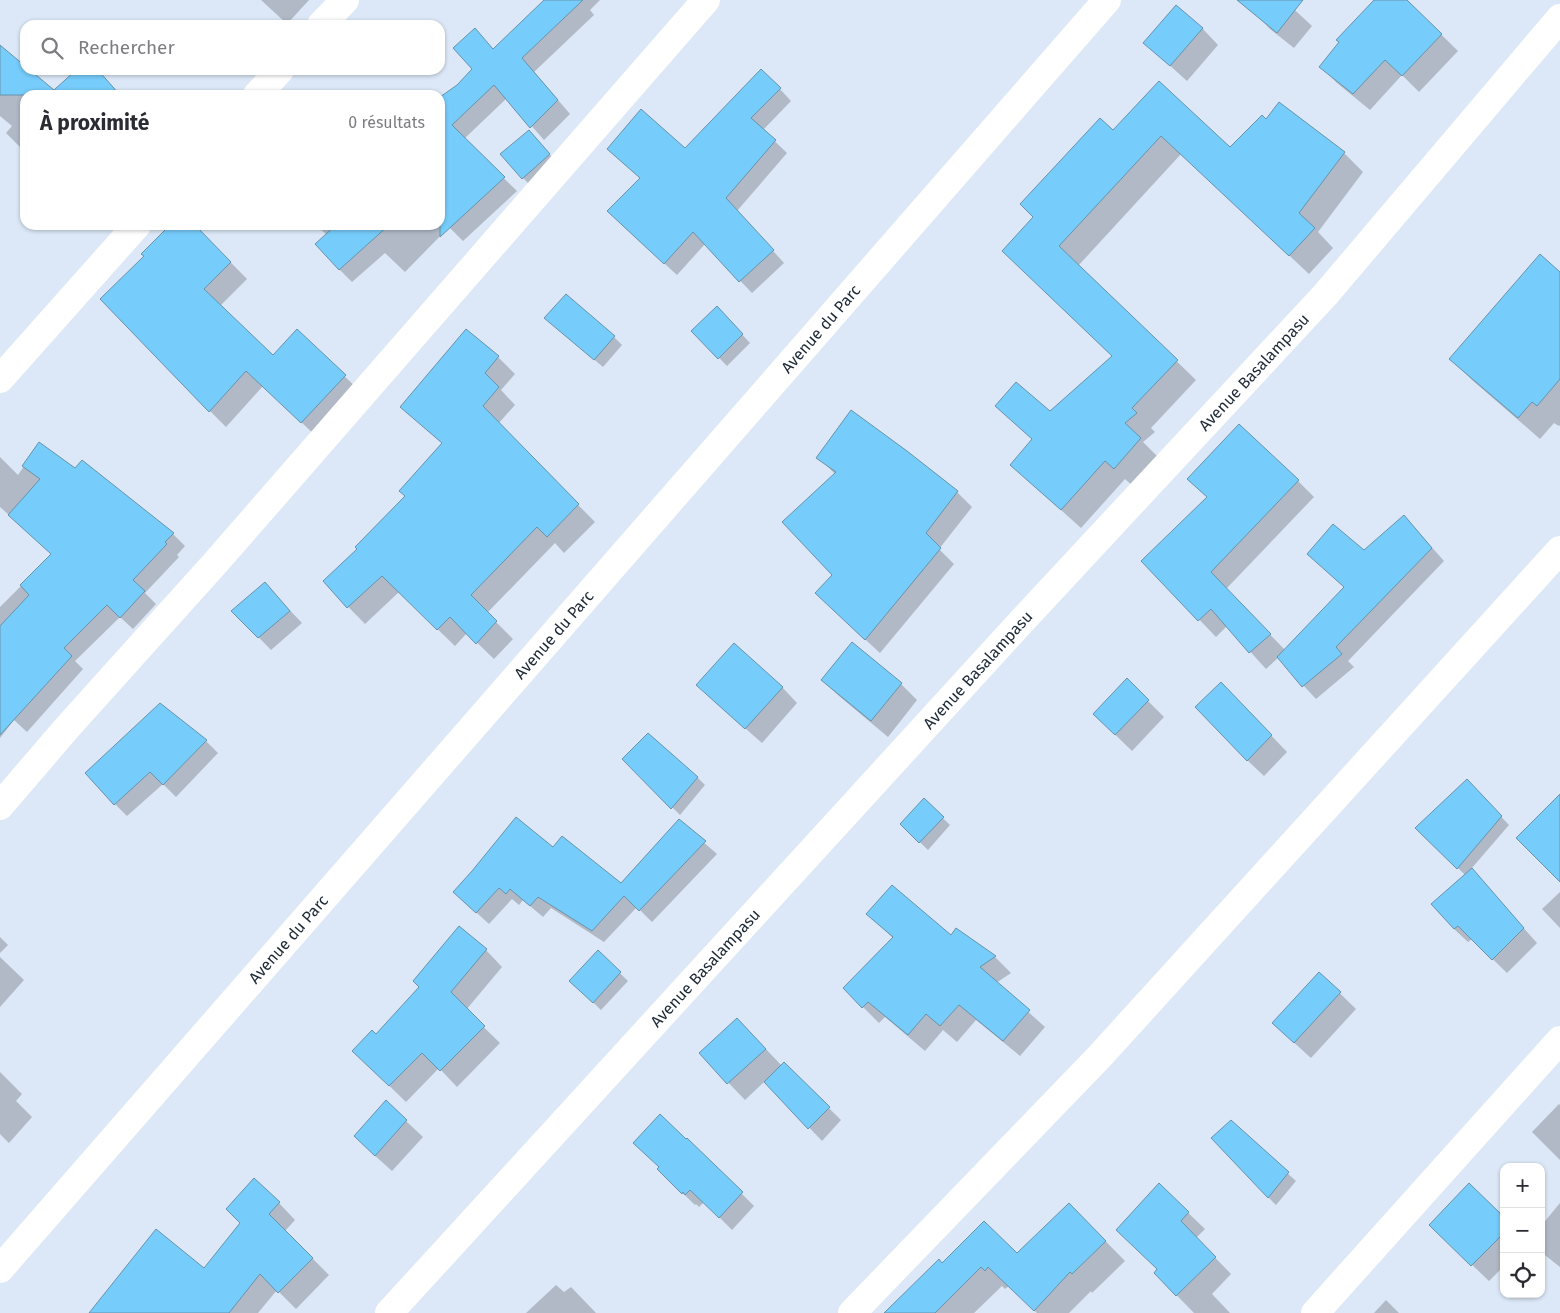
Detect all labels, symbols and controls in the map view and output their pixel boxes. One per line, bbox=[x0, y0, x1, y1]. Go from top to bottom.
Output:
search box bbox=[20, 20, 445, 75]
icon: search bbox=[38, 34, 66, 62]
text: Rechercher bbox=[78, 36, 175, 59]
text: À proximité bbox=[40, 110, 149, 136]
text: 0 résultats bbox=[348, 113, 425, 132]
street label: Avenue du Parc bbox=[777, 281, 865, 377]
street label: Avenue Basalampasu bbox=[1195, 310, 1313, 435]
street label: Avenue du Parc bbox=[510, 586, 598, 683]
street label: Avenue Basalampasu bbox=[919, 607, 1037, 733]
street label: Avenue du Parc bbox=[245, 891, 332, 987]
street label: Avenue Basalampasu bbox=[646, 905, 764, 1031]
map controls bbox=[1500, 1163, 1545, 1298]
button: + bbox=[1500, 1163, 1545, 1208]
button: − bbox=[1500, 1208, 1545, 1253]
button: locate bbox=[1500, 1253, 1545, 1298]

